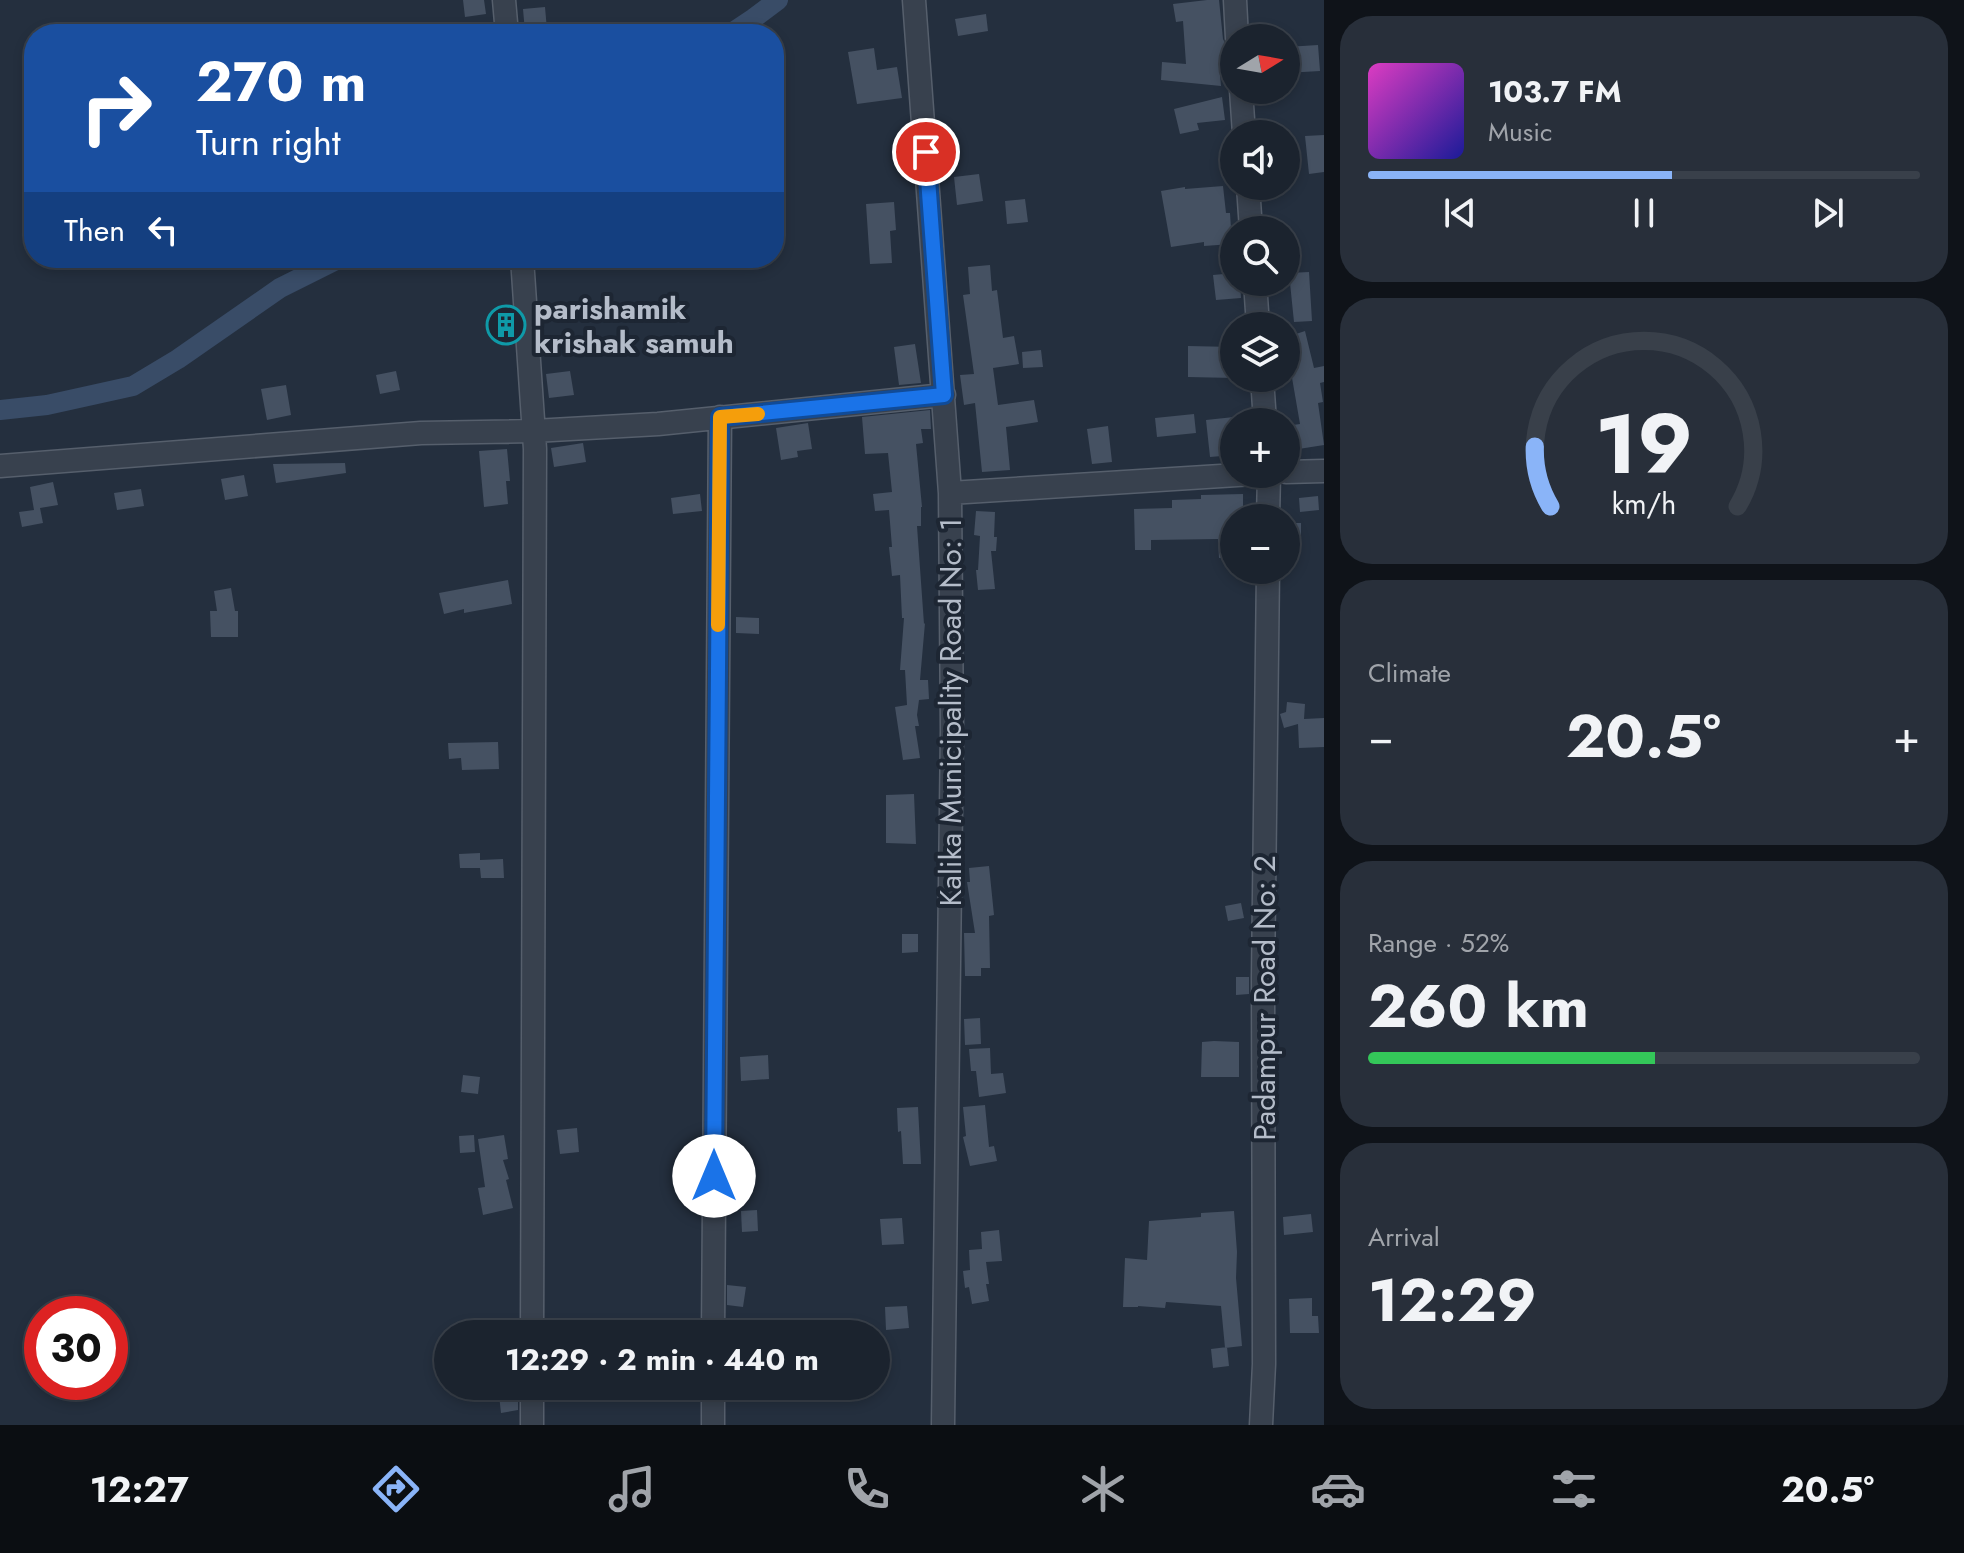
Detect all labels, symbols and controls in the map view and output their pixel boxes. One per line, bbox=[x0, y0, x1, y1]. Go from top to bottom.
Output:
north arrow bbox=[1220, 24, 1300, 104]
map controls bbox=[1220, 24, 1300, 584]
text: 270 m bbox=[196, 41, 366, 122]
icon: right bbox=[64, 56, 168, 160]
text: 103.7 FM bbox=[1488, 70, 1621, 113]
text: Music bbox=[1488, 113, 1552, 151]
text: Turn right bbox=[196, 116, 341, 168]
pin bbox=[892, 118, 960, 186]
button: sound bbox=[1220, 120, 1300, 200]
icon: arrive bbox=[904, 130, 948, 174]
icon: previous bbox=[1438, 191, 1482, 235]
icon: pause bbox=[1622, 191, 1666, 235]
icon: next bbox=[1806, 191, 1850, 235]
icon: left bbox=[141, 208, 185, 252]
text: Then bbox=[64, 209, 125, 252]
button: search bbox=[1220, 216, 1300, 296]
place label: parishamik krishak samuh bbox=[534, 287, 734, 364]
building icon: parishamik krishak samuh bbox=[485, 304, 527, 346]
button: layers bbox=[1220, 312, 1300, 392]
text: 19 bbox=[1595, 383, 1693, 503]
button: + bbox=[1220, 408, 1300, 488]
text: km/h bbox=[1612, 483, 1676, 525]
button: − bbox=[1220, 504, 1300, 584]
street label: Kalika Municipality Road No: 1 bbox=[929, 518, 972, 906]
text: Climate bbox=[1368, 654, 1451, 692]
text: 20.5° bbox=[1566, 693, 1721, 780]
text: − bbox=[1368, 705, 1394, 769]
text: + bbox=[1893, 705, 1920, 769]
street label: Padampur Road No: 2 bbox=[1243, 855, 1286, 1141]
text: Range · 52% bbox=[1368, 924, 1509, 962]
text: 260 km bbox=[1368, 963, 1589, 1050]
position arrow bbox=[672, 1134, 756, 1218]
text: Arrival bbox=[1368, 1218, 1440, 1256]
text: 12:29 bbox=[1368, 1257, 1537, 1344]
speed limit sign: 30 bbox=[24, 1296, 128, 1400]
text: 12:29 · 2 min · 440 m bbox=[505, 1338, 819, 1381]
icon: directions bbox=[368, 1461, 424, 1517]
icon: music bbox=[604, 1461, 660, 1517]
icon: phone bbox=[839, 1461, 895, 1517]
icon: climate bbox=[1075, 1461, 1131, 1517]
icon: car bbox=[1310, 1461, 1366, 1517]
icon: filters bbox=[1546, 1461, 1602, 1517]
text: 12:27 bbox=[90, 1463, 189, 1515]
text: 20.5° bbox=[1781, 1463, 1874, 1515]

